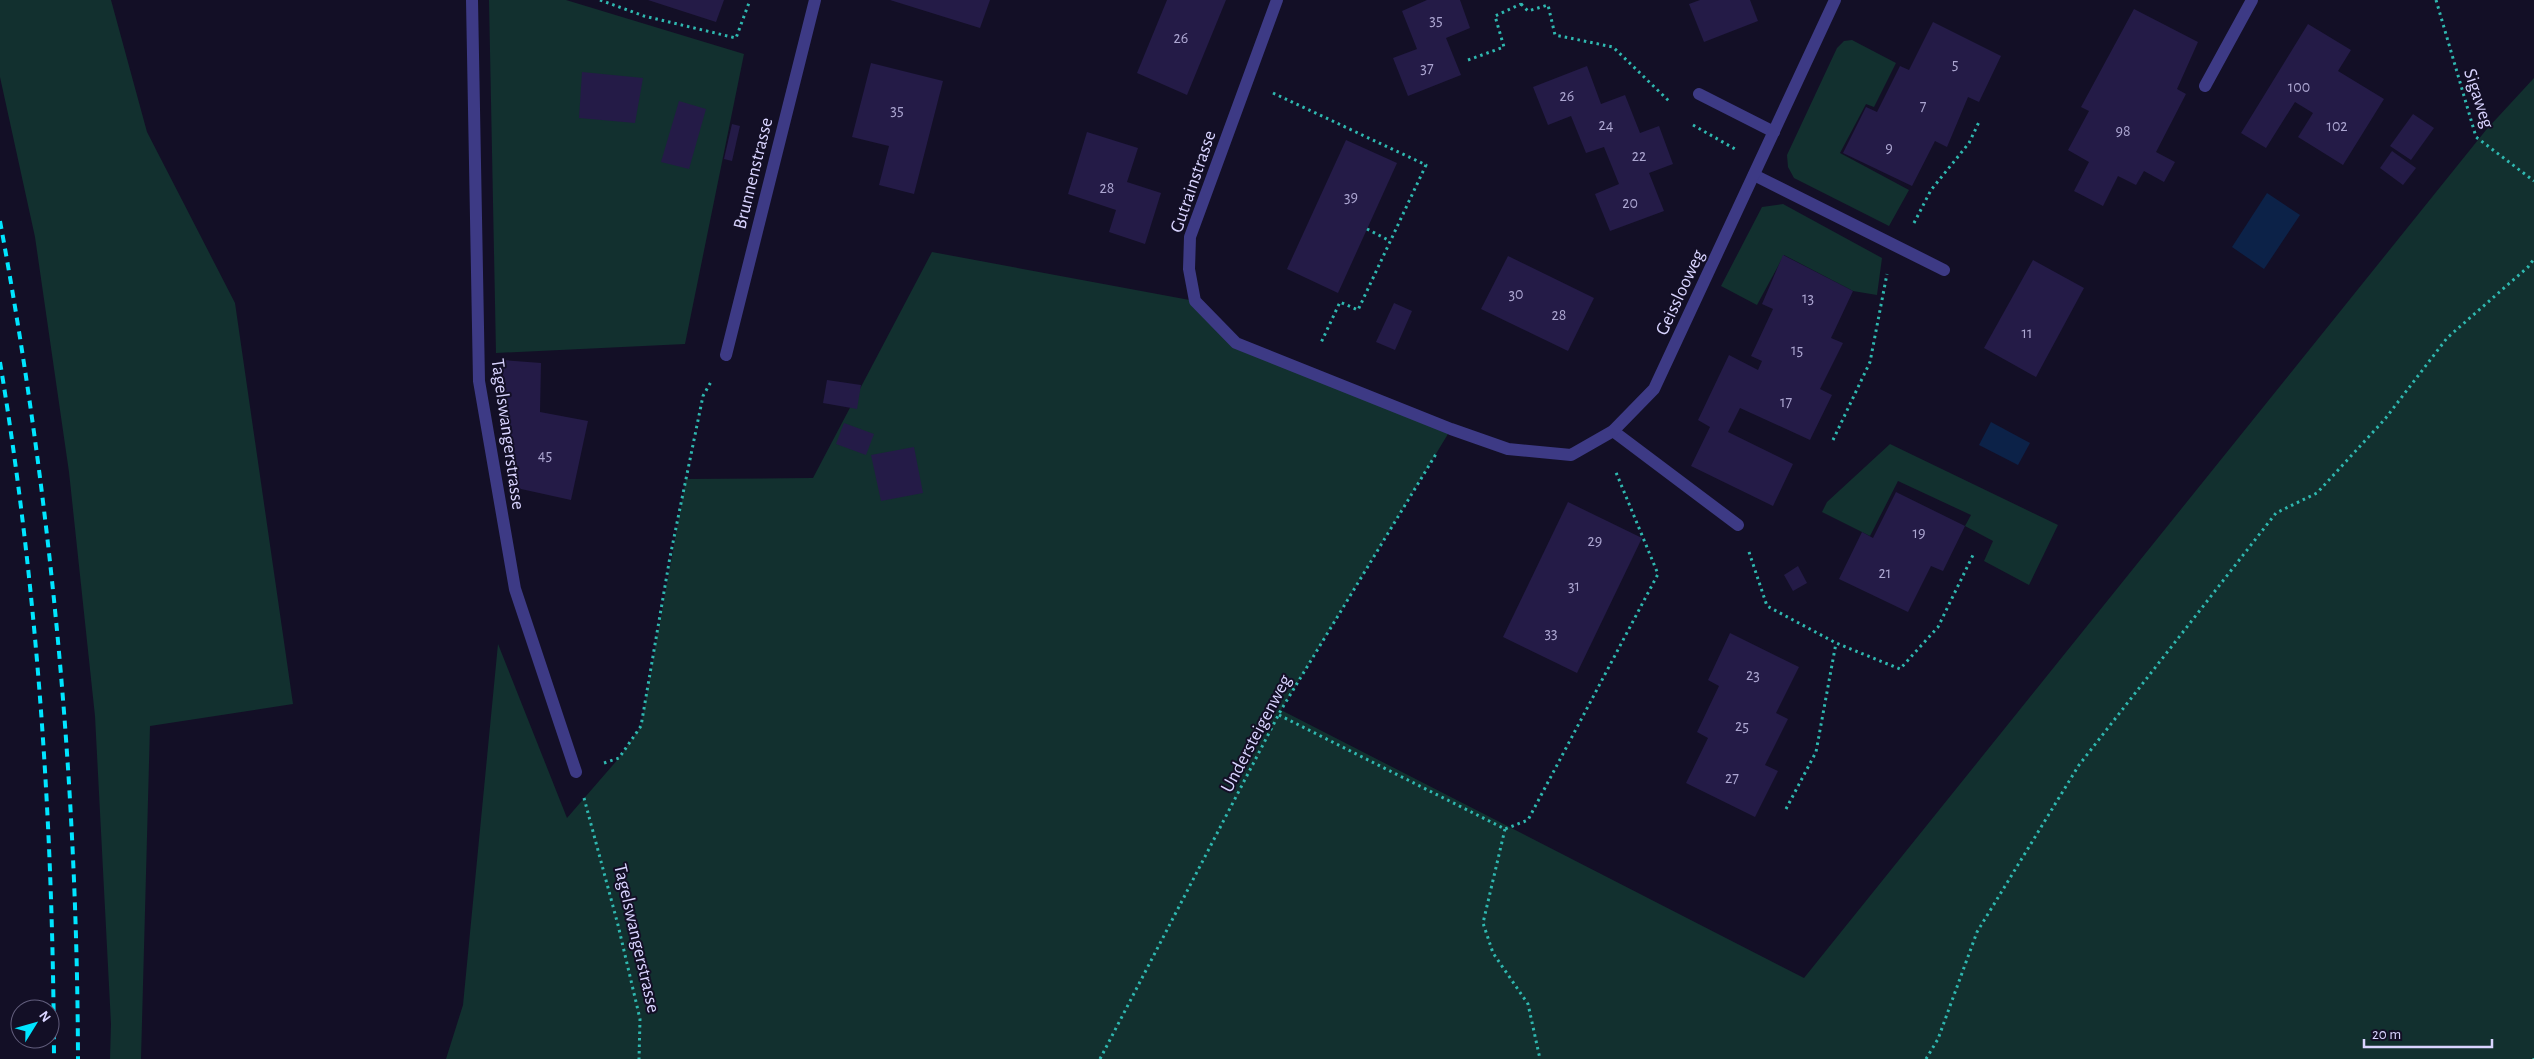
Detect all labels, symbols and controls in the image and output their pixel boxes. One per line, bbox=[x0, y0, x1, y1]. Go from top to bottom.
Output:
house number: 35 bbox=[1429, 12, 1443, 28]
house number: 26 bbox=[1174, 30, 1188, 46]
house number: 5 bbox=[1952, 56, 1958, 72]
house number: 37 bbox=[1420, 60, 1434, 76]
street label: Sigaweg bbox=[2460, 66, 2497, 131]
house number: 100 bbox=[2288, 79, 2310, 95]
house number: 26 bbox=[1560, 88, 1574, 104]
house number: 7 bbox=[1920, 98, 1927, 114]
house number: 35 bbox=[890, 102, 904, 118]
street label: Brunnenstrasse bbox=[730, 116, 776, 231]
house number: 24 bbox=[1599, 117, 1614, 133]
house number: 102 bbox=[2326, 118, 2348, 134]
house number: 98 bbox=[2115, 123, 2131, 139]
street label: Gutrainstrasse bbox=[1167, 128, 1220, 235]
house number: 9 bbox=[1885, 140, 1893, 156]
house number: 22 bbox=[1632, 148, 1646, 164]
house number: 28 bbox=[1100, 180, 1114, 196]
house number: 39 bbox=[1344, 189, 1358, 205]
house number: 20 bbox=[1622, 195, 1638, 211]
street label: Geisslooweg bbox=[1652, 246, 1709, 338]
house number: 30 bbox=[1508, 286, 1524, 302]
house number: 13 bbox=[1802, 290, 1814, 306]
house number: 28 bbox=[1552, 307, 1566, 323]
house number: 11 bbox=[2021, 325, 2033, 341]
house number: 15 bbox=[1791, 342, 1803, 358]
street label: Tagelswangerstrasse bbox=[488, 358, 528, 511]
house number: 17 bbox=[1780, 394, 1792, 410]
house number: 45 bbox=[538, 447, 552, 463]
house number: 19 bbox=[1912, 525, 1926, 541]
house number: 29 bbox=[1588, 533, 1602, 549]
house number: 21 bbox=[1879, 565, 1891, 581]
house number: 31 bbox=[1568, 578, 1580, 594]
house number: 33 bbox=[1544, 625, 1558, 641]
house number: 23 bbox=[1746, 667, 1760, 683]
street label: Understeigenweg bbox=[1217, 671, 1296, 796]
house number: 25 bbox=[1735, 718, 1749, 734]
house number: 27 bbox=[1725, 770, 1739, 786]
street label: Tagelswangerstrasse bbox=[610, 862, 663, 1015]
north arrow bbox=[10, 999, 60, 1049]
text: N bbox=[36, 1009, 53, 1025]
scale bar bbox=[2364, 1016, 2492, 1048]
text: 20 m bbox=[2372, 1027, 2401, 1042]

